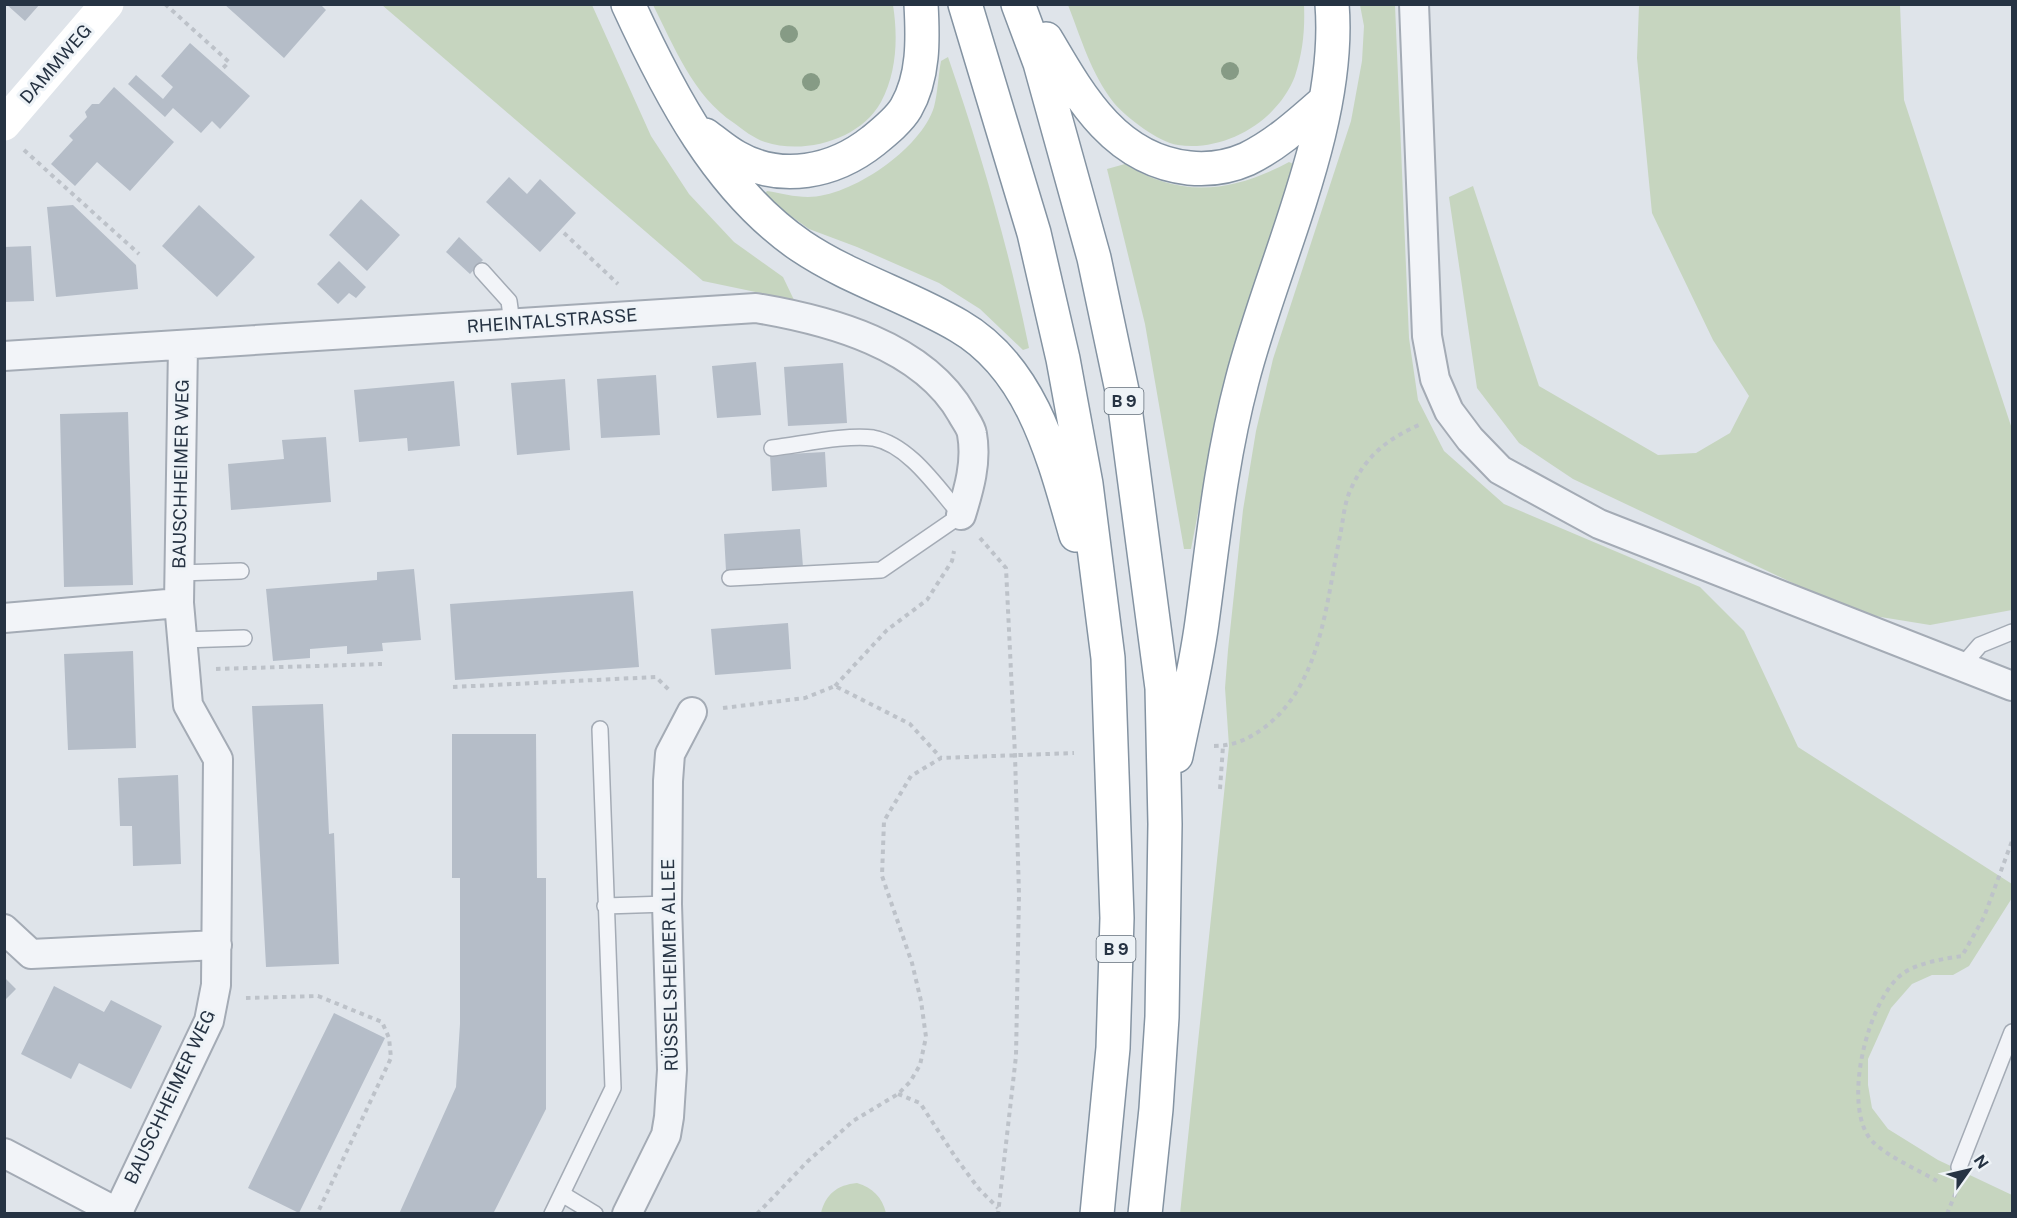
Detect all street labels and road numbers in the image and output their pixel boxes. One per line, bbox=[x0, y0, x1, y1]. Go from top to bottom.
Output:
street label: DAMMWEG bbox=[16, 20, 96, 108]
street label: RHEINTALSTRASSE bbox=[466, 304, 638, 337]
street label: BAUSCHHEIMER WEG bbox=[168, 379, 193, 569]
road number: B 9 bbox=[1104, 388, 1144, 414]
street label: RÜSSELSHEIMER ALLEE bbox=[656, 859, 682, 1071]
road number: B 9 bbox=[1096, 936, 1136, 962]
street label: BAUSCHHEIMER WEG bbox=[120, 1006, 219, 1187]

